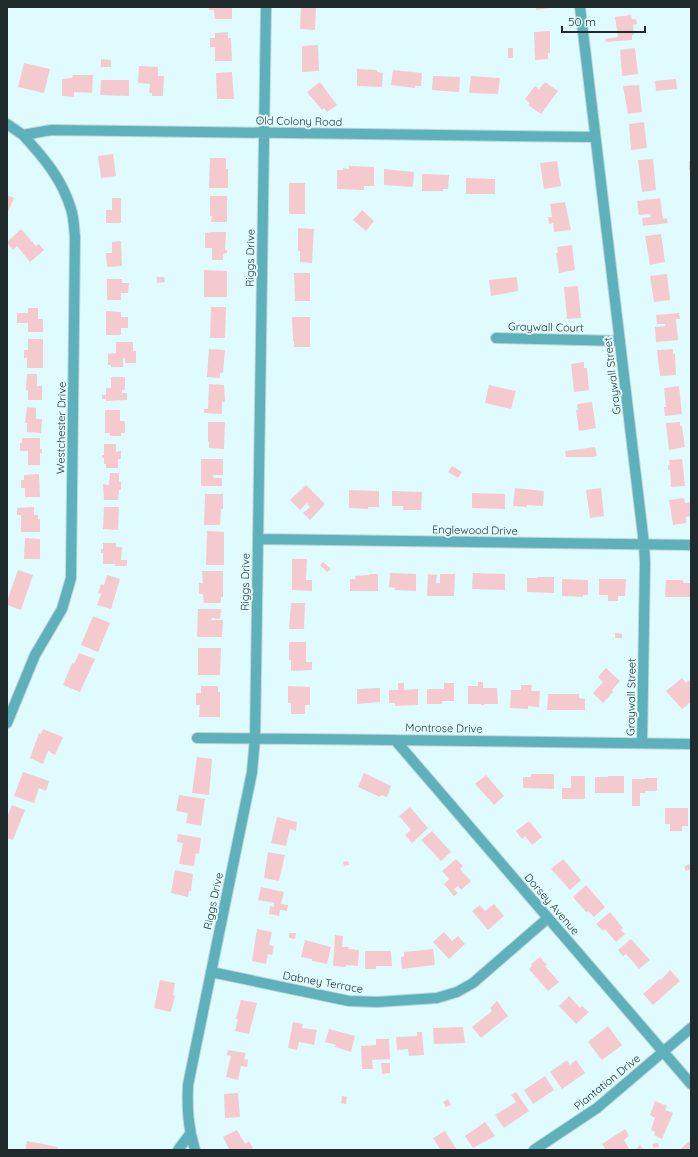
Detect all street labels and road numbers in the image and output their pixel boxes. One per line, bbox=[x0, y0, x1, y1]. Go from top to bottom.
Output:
street label: Old Colony Road bbox=[256, 113, 342, 129]
street label: Riggs Drive bbox=[242, 229, 258, 287]
street label: Graywall Court bbox=[508, 319, 584, 335]
street label: Graywall Street bbox=[600, 336, 624, 415]
street label: Westchester Drive bbox=[53, 382, 69, 474]
street label: Englewood Drive bbox=[432, 522, 518, 538]
street label: Riggs Drive bbox=[237, 553, 253, 611]
street label: Graywall Street bbox=[623, 658, 639, 736]
street label: Montrose Drive bbox=[405, 720, 483, 736]
street label: Dorsey Avenue bbox=[521, 870, 583, 938]
street label: Riggs Drive bbox=[200, 871, 226, 931]
street label: Dabney Terrace bbox=[282, 968, 364, 996]
street label: Plantation Drive bbox=[571, 1051, 643, 1113]

